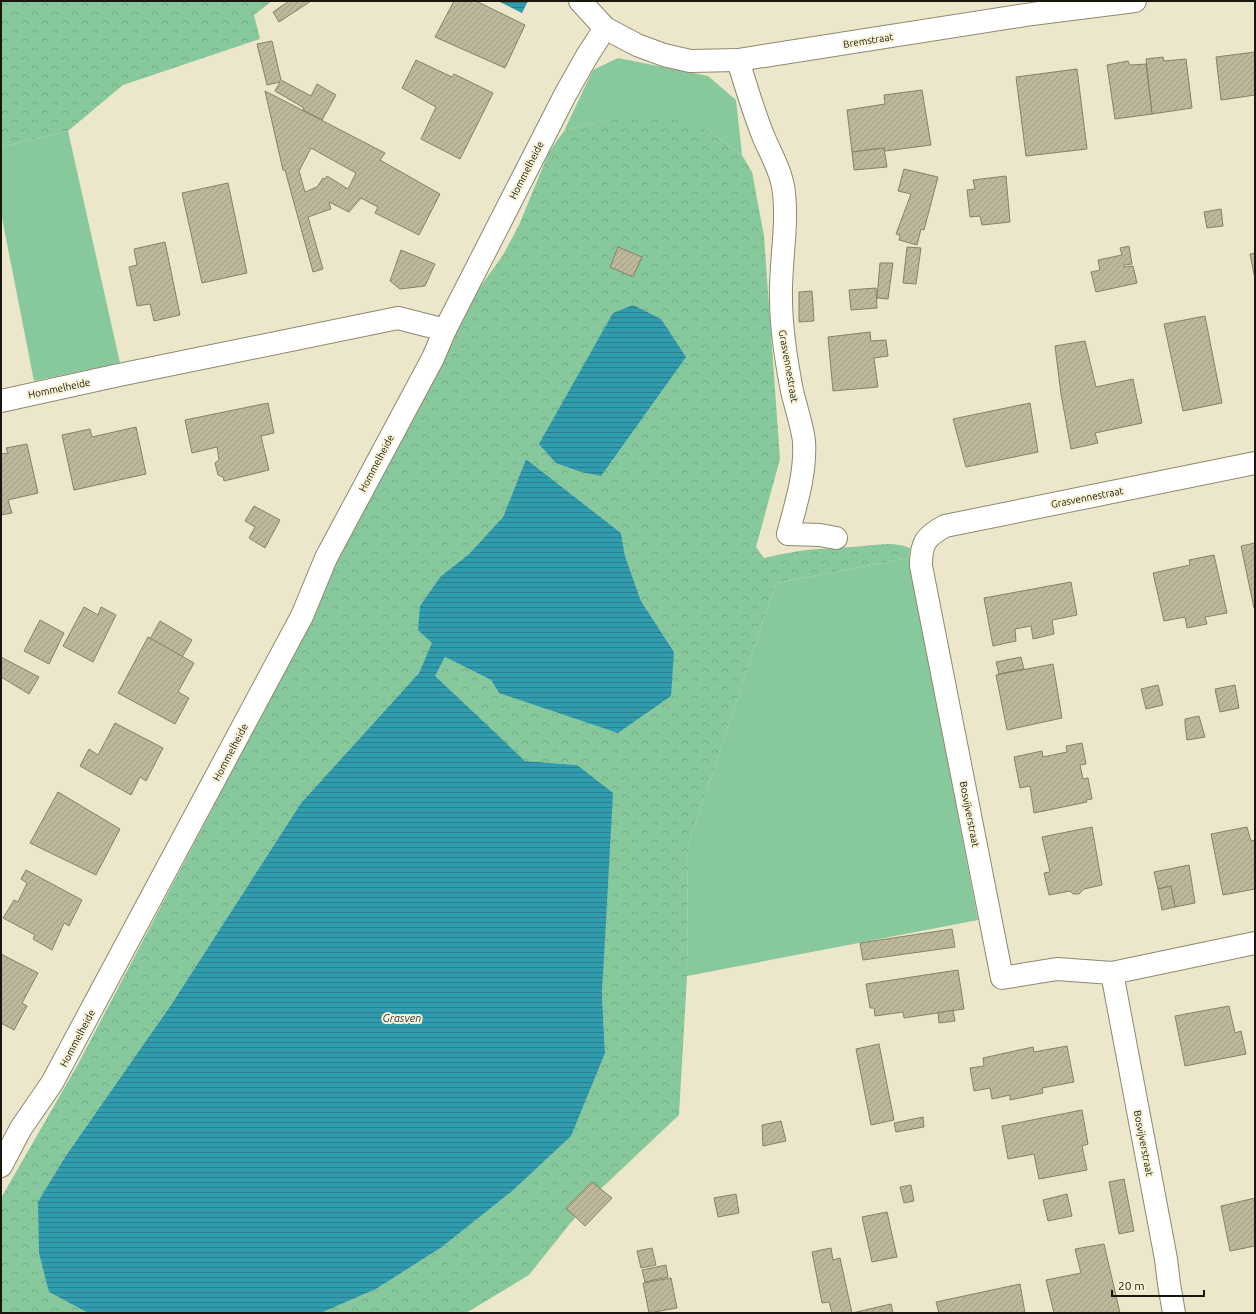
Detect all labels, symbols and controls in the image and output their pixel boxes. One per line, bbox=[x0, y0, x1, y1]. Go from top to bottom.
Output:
street label: Bremstraat bbox=[842, 31, 894, 50]
street label: Hommelheide bbox=[507, 140, 546, 201]
street label: Grasvennestraat bbox=[777, 329, 800, 403]
street label: Hommelheide bbox=[27, 377, 91, 400]
street label: Hommelheide bbox=[357, 433, 396, 494]
street label: Grasvennestraat bbox=[1050, 485, 1124, 510]
street label: Hommelheide bbox=[211, 722, 250, 783]
street label: Bosvijverstraat bbox=[958, 780, 981, 848]
street label: Hommelheide bbox=[58, 1008, 97, 1069]
water label: Grasven bbox=[383, 1012, 421, 1024]
street label: Bosvijverstraat bbox=[1132, 1109, 1155, 1177]
scale bar bbox=[1112, 1272, 1204, 1298]
text: 20 m bbox=[1118, 1279, 1145, 1292]

